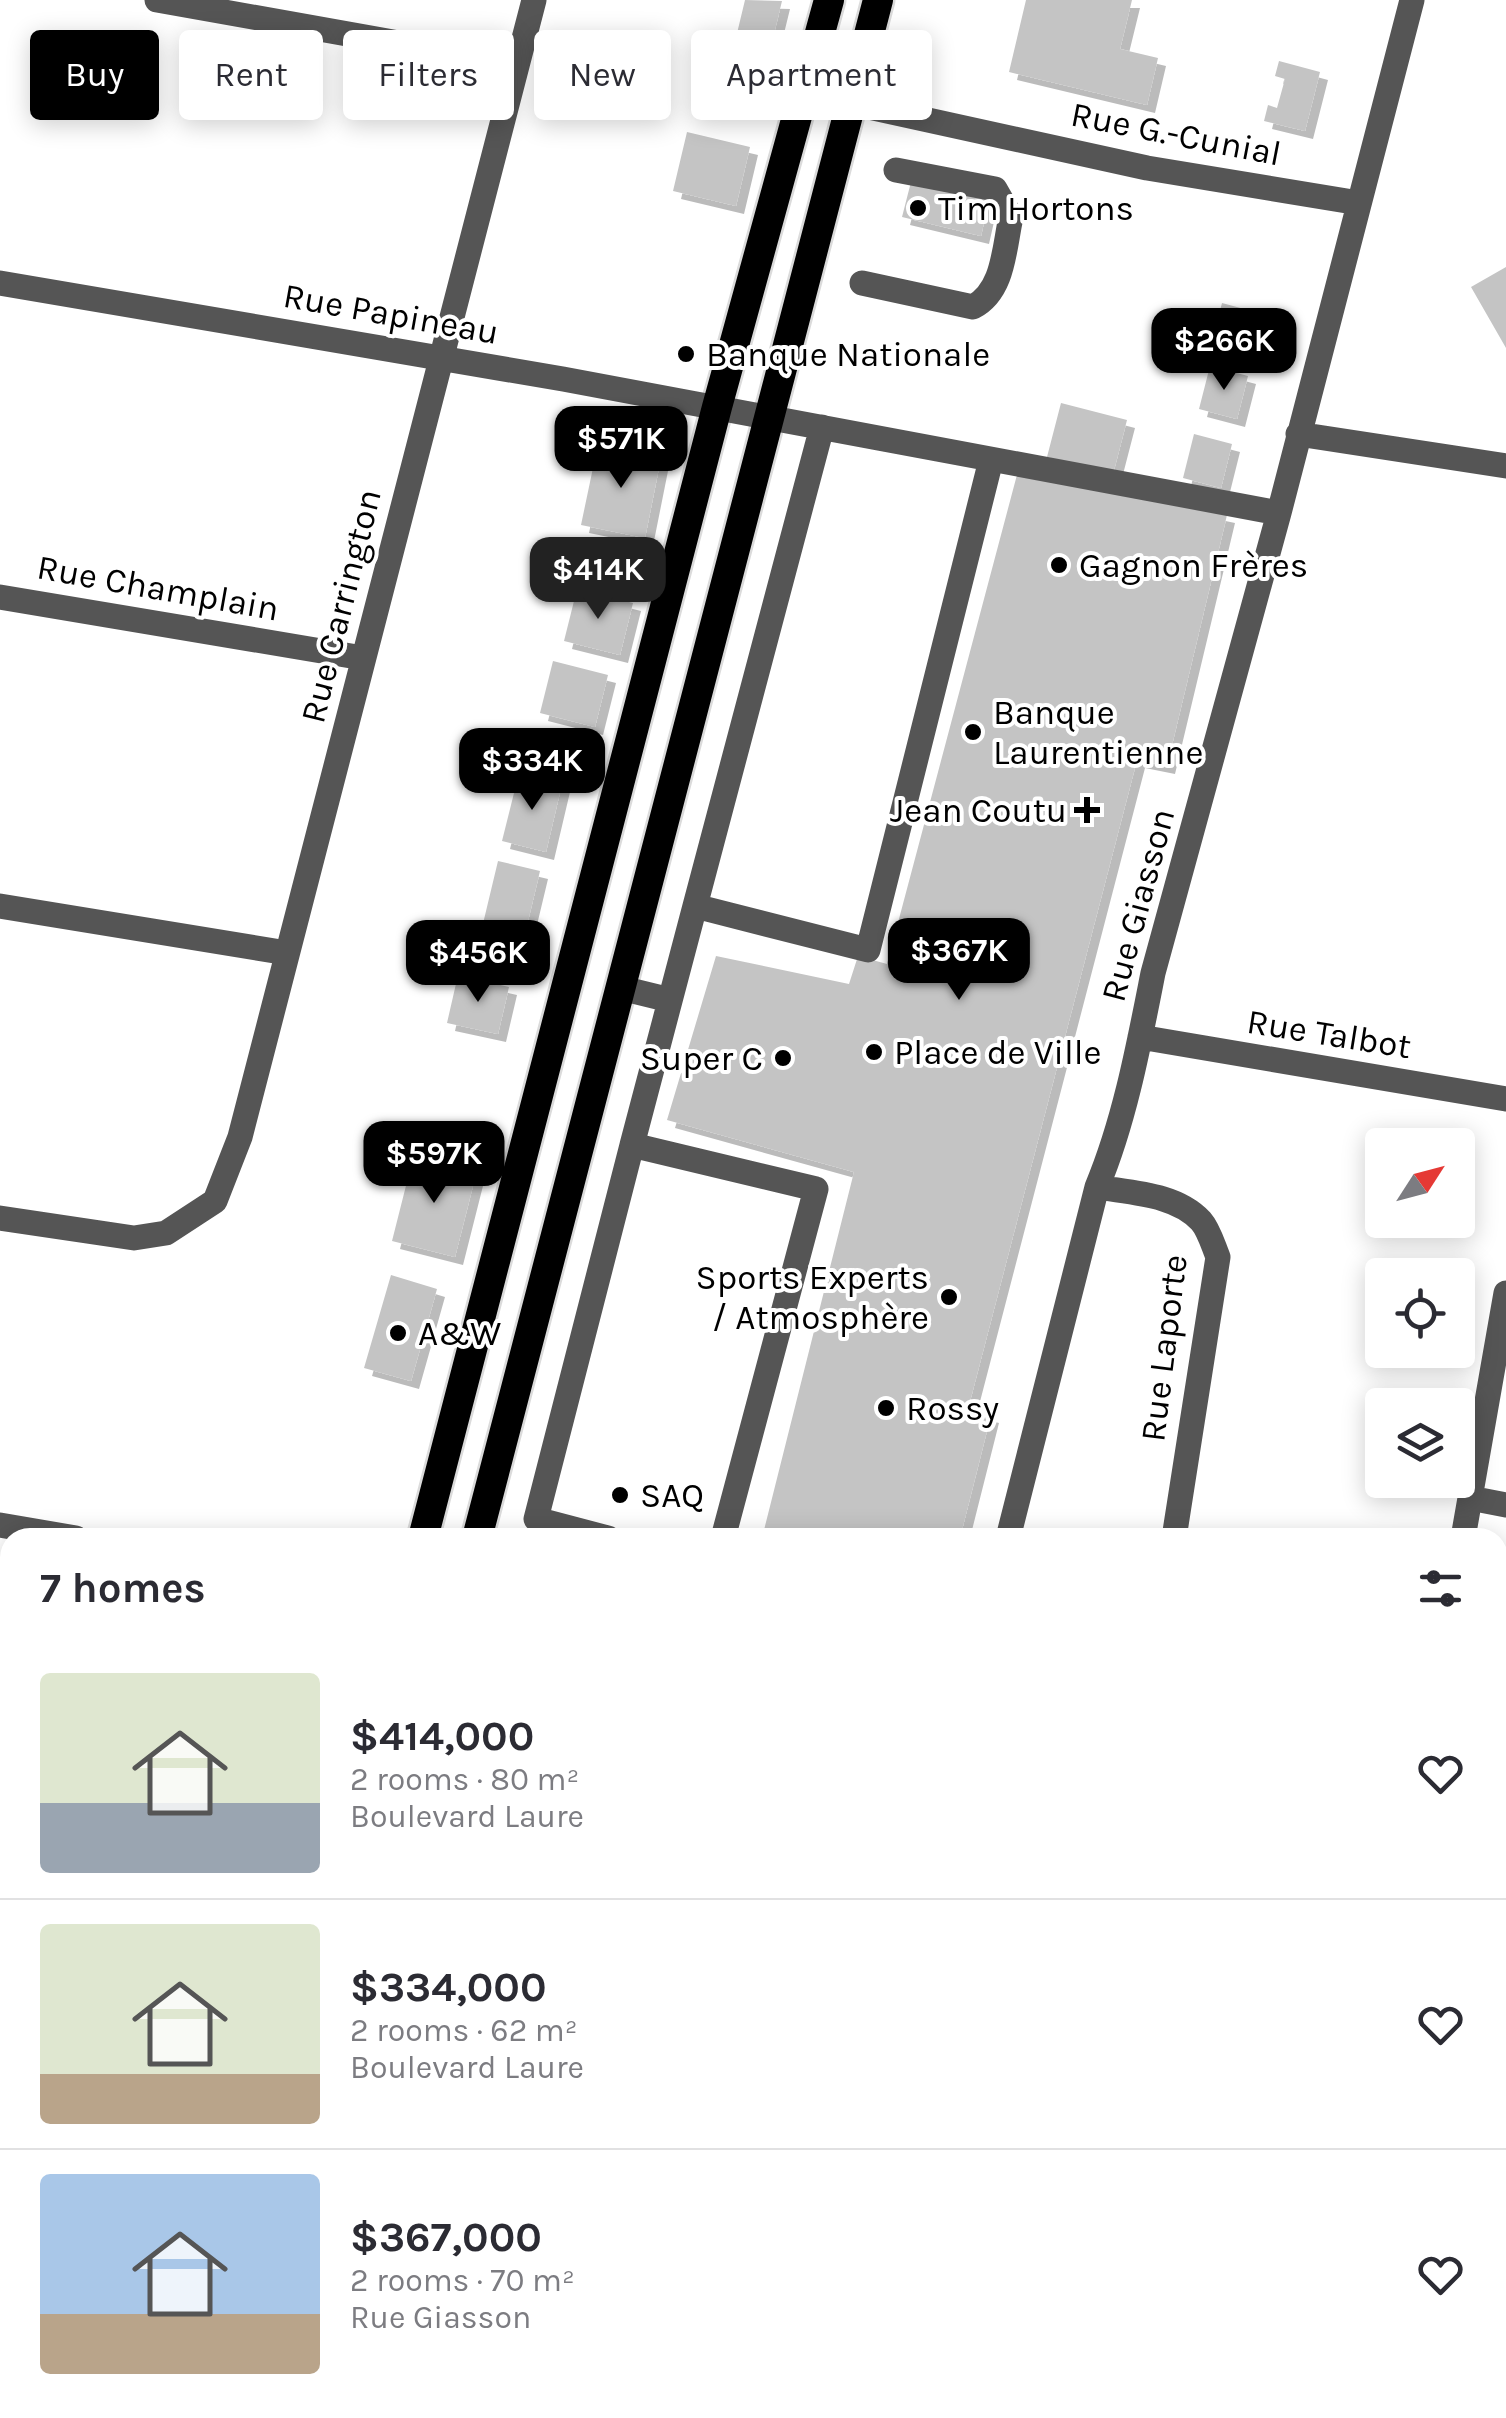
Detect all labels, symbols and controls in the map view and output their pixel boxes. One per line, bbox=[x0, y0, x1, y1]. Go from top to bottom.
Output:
chip: Buy bbox=[30, 30, 159, 120]
chip: Rent bbox=[179, 30, 323, 120]
chip: Filters bbox=[343, 30, 514, 120]
chip: New bbox=[534, 30, 671, 120]
chip: Apartment bbox=[691, 30, 932, 120]
street label: Rue G.-Cunial bbox=[1067, 94, 1285, 174]
place label: Tim Hortons bbox=[938, 188, 1134, 229]
marker: Tim Hortons bbox=[907, 197, 929, 219]
street label: Rue Papineau bbox=[280, 275, 502, 353]
pin: $266K bbox=[1154, 308, 1294, 393]
text: $266K bbox=[1173, 322, 1275, 359]
place label: Banque Nationale bbox=[706, 334, 990, 375]
marker: Banque Nationale bbox=[675, 343, 697, 365]
pin: $571K bbox=[551, 406, 691, 491]
text: $571K bbox=[577, 420, 665, 457]
street label: Rue Carrington bbox=[292, 485, 390, 727]
pin: $414K bbox=[528, 537, 668, 622]
place label: Gagnon Frères bbox=[1079, 545, 1308, 586]
street label: Rue Champlain bbox=[34, 547, 282, 629]
text: $414K bbox=[552, 551, 644, 588]
marker: Gagnon Frères bbox=[1048, 554, 1070, 576]
place label: Banque Laurentienne bbox=[993, 692, 1203, 773]
marker: Banque Laurentienne bbox=[962, 721, 984, 743]
pin: $334K bbox=[462, 728, 602, 813]
text: $334K bbox=[481, 742, 583, 779]
place label: Jean Coutu bbox=[890, 790, 1067, 831]
marker: Jean Coutu bbox=[1076, 799, 1098, 821]
street label: Rue Giasson bbox=[1093, 804, 1183, 1006]
pin: $367K bbox=[889, 918, 1029, 1003]
pin: $456K bbox=[408, 920, 548, 1005]
text: $367K bbox=[910, 932, 1008, 969]
text: $456K bbox=[428, 934, 528, 971]
street label: Rue Talbot bbox=[1244, 1001, 1414, 1067]
place label: Place de Ville bbox=[894, 1032, 1102, 1073]
place label: Super C bbox=[640, 1038, 763, 1079]
marker: Place de Ville bbox=[863, 1041, 885, 1063]
marker: Super C bbox=[772, 1047, 794, 1069]
pin: $597K bbox=[364, 1121, 504, 1206]
north arrow bbox=[1365, 1128, 1475, 1238]
map controls bbox=[1365, 1128, 1475, 1498]
text: $597K bbox=[385, 1135, 483, 1172]
street label: Rue Laporte bbox=[1132, 1252, 1196, 1444]
place label: Sports Experts / Atmosphère bbox=[696, 1257, 929, 1338]
button: locate bbox=[1365, 1258, 1475, 1368]
marker: Sports Experts / Atmosphère bbox=[938, 1286, 960, 1308]
place label: A&W bbox=[418, 1313, 501, 1354]
marker: A&W bbox=[387, 1322, 409, 1344]
place label: Rossy bbox=[906, 1388, 999, 1429]
button: layers bbox=[1365, 1388, 1475, 1498]
marker: Rossy bbox=[875, 1397, 897, 1419]
place label: SAQ bbox=[640, 1475, 704, 1516]
marker: SAQ bbox=[609, 1484, 631, 1506]
icon: filters bbox=[1413, 1561, 1468, 1616]
text: 7 homes bbox=[40, 1563, 206, 1613]
text: $414,000 bbox=[350, 1711, 534, 1761]
icon: home bbox=[120, 1713, 240, 1833]
icon: heart bbox=[1413, 1746, 1468, 1801]
text: 2 rooms · 80 m² bbox=[350, 1761, 579, 1798]
text: Boulevard Laure bbox=[350, 1798, 584, 1835]
text: $334,000 bbox=[350, 1962, 547, 2012]
icon: home bbox=[120, 1964, 240, 2084]
icon: heart bbox=[1413, 1997, 1468, 2052]
text: 2 rooms · 62 m² bbox=[350, 2012, 578, 2049]
text: Boulevard Laure bbox=[350, 2049, 584, 2086]
text: $367,000 bbox=[350, 2212, 542, 2262]
icon: home bbox=[120, 2214, 240, 2334]
icon: heart bbox=[1413, 2247, 1468, 2302]
text: 2 rooms · 70 m² bbox=[350, 2262, 575, 2299]
text: Rue Giasson bbox=[350, 2299, 531, 2336]

